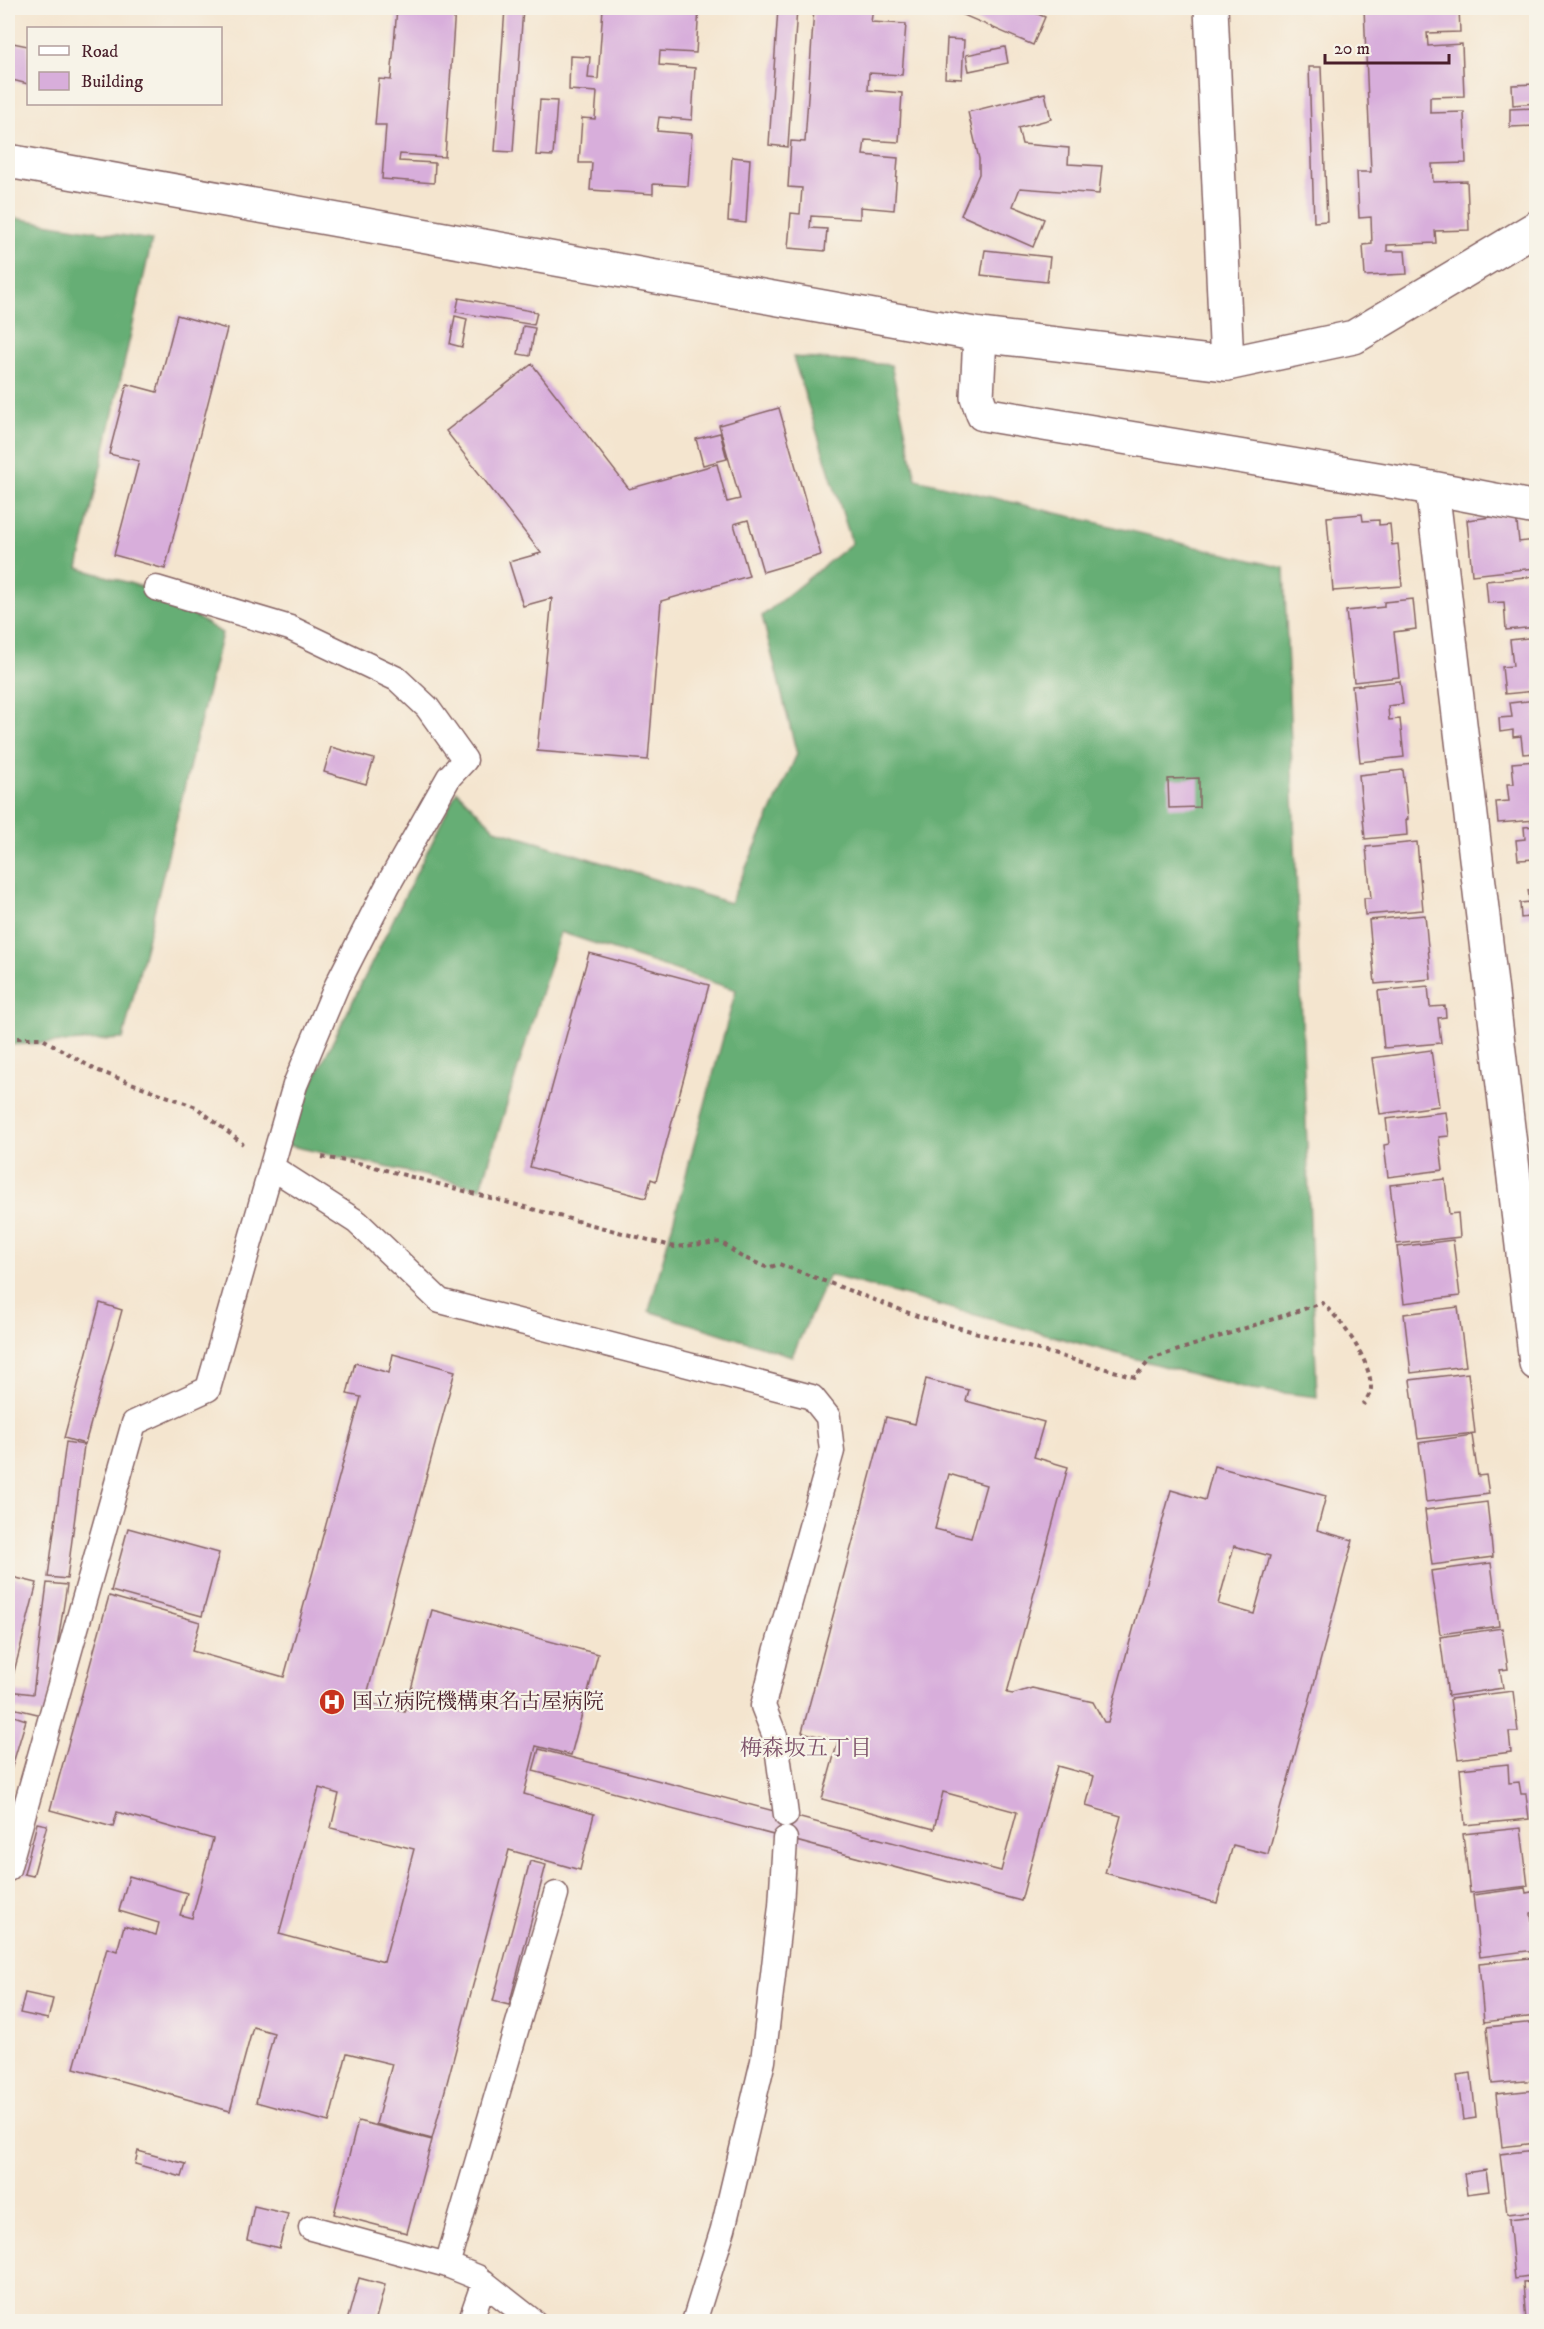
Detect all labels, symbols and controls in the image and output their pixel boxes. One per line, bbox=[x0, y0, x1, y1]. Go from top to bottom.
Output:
legend bbox=[27, 27, 222, 105]
scale bar bbox=[1325, 27, 1450, 65]
text: 20 m bbox=[1334, 38, 1370, 60]
text: Road bbox=[81, 41, 118, 63]
text: Building bbox=[81, 71, 143, 93]
hospital icon: 国立病院機構東名古屋病院 bbox=[317, 1687, 347, 1717]
place label: 国立病院機構東名古屋病院 bbox=[352, 1689, 604, 1715]
district label: 梅森坂五丁目 bbox=[740, 1735, 872, 1762]

